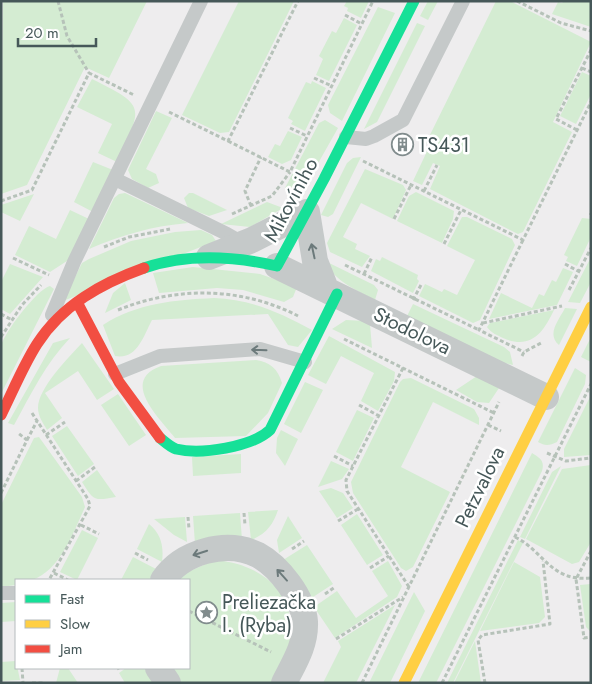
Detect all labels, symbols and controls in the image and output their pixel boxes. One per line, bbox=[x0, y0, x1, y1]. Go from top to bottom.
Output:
scale bar bbox=[18, 15, 95, 47]
text: 20 m bbox=[25, 22, 59, 44]
place label: TS431 bbox=[418, 131, 470, 160]
building icon: TS431 bbox=[390, 133, 414, 157]
street label: Mikovíniho bbox=[257, 153, 325, 247]
one-way arrow bbox=[307, 244, 317, 260]
street label: Stodolova bbox=[369, 300, 455, 362]
one-way arrow bbox=[251, 345, 267, 354]
street label: Petzvalova bbox=[448, 442, 512, 532]
one-way arrow bbox=[192, 549, 208, 559]
one-way arrow bbox=[276, 569, 288, 582]
legend bbox=[15, 579, 190, 669]
text: Fast bbox=[60, 588, 84, 610]
place label: Preliezačka I. (Ryba) bbox=[222, 588, 316, 640]
place icon: Preliezačka I. (Ryba) bbox=[194, 601, 218, 625]
text: Slow bbox=[60, 613, 91, 635]
text: Jam bbox=[58, 638, 83, 660]

